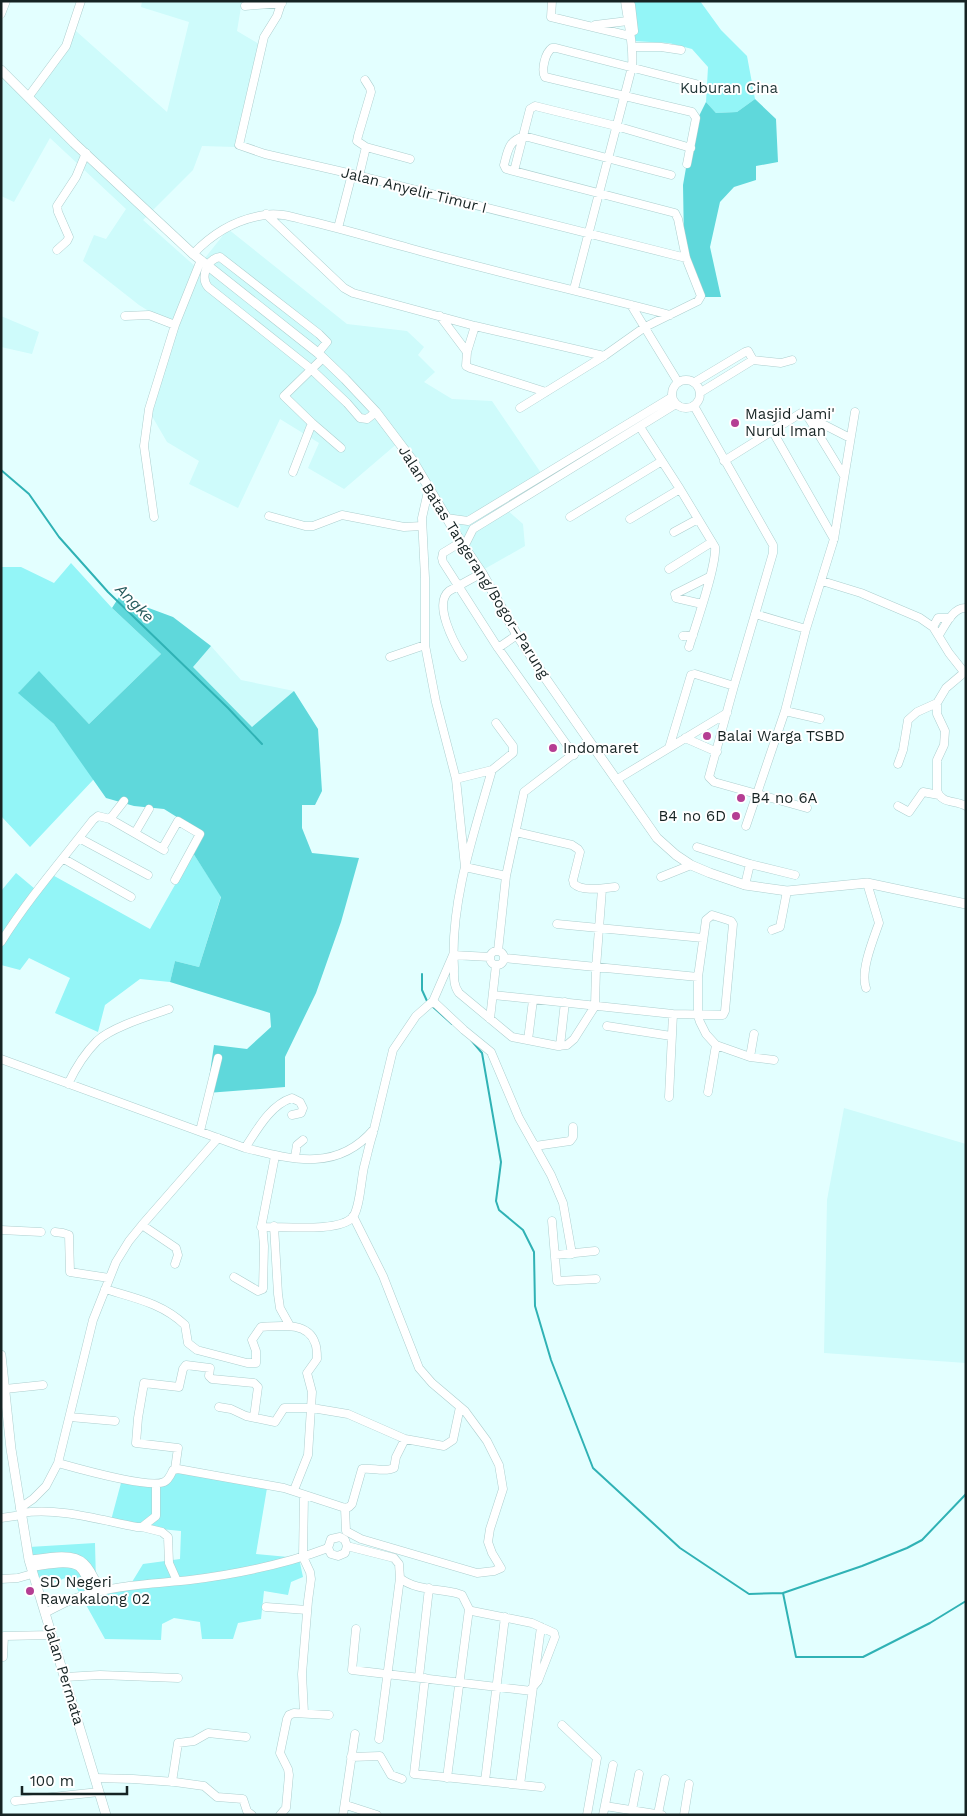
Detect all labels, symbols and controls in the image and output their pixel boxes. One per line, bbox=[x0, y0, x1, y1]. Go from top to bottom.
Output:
park label: Kuburan Cina bbox=[680, 79, 779, 97]
street label: Jalan Anyelir Timur I bbox=[339, 163, 489, 217]
place label: Masjid Jami' Nurul Iman bbox=[745, 405, 835, 440]
marker: Masjid Jami' Nurul Iman bbox=[729, 417, 741, 429]
street label: Jalan Batas Tangerang/Bogor–Parung bbox=[395, 442, 553, 682]
water label: Angke bbox=[111, 579, 158, 626]
place label: Balai Warga TSBD bbox=[717, 727, 845, 745]
marker: Balai Warga TSBD bbox=[701, 730, 713, 742]
place label: Indomaret bbox=[563, 739, 639, 757]
marker: Indomaret bbox=[547, 742, 559, 754]
place label: B4 no 6A bbox=[751, 789, 818, 807]
marker: B4 no 6A bbox=[735, 792, 747, 804]
place label: B4 no 6D bbox=[659, 807, 726, 825]
marker: B4 no 6D bbox=[730, 810, 742, 822]
place label: SD Negeri Rawakalong 02 bbox=[40, 1573, 150, 1608]
marker: SD Negeri Rawakalong 02 bbox=[24, 1585, 36, 1597]
street label: Jalan Permata bbox=[40, 1621, 88, 1727]
scale bar bbox=[22, 1764, 128, 1796]
text: 100 m bbox=[30, 1772, 74, 1790]

